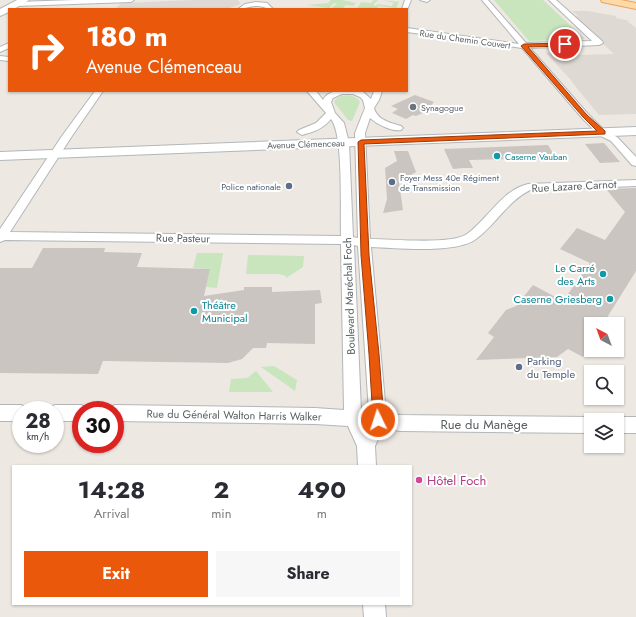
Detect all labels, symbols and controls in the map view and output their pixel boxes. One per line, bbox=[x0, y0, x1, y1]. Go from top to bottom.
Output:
text: 180 m bbox=[86, 16, 168, 57]
icon: right bbox=[20, 24, 72, 76]
street label: Rue du Chemin Couvert bbox=[419, 26, 512, 52]
pin bbox=[548, 27, 582, 61]
icon: arrive bbox=[554, 33, 576, 55]
text: Avenue Clémenceau bbox=[86, 54, 242, 80]
place label: Synagogue bbox=[421, 101, 464, 114]
marker: Synagogue bbox=[408, 102, 418, 112]
street label: Avenue Clémenceau bbox=[267, 136, 345, 152]
place label: Caserne Vauban bbox=[505, 150, 567, 163]
marker: Caserne Vauban bbox=[492, 151, 502, 161]
place label: Foyer Mess 40e Régiment de Transmission bbox=[400, 171, 500, 194]
street label: Rue Lazare Carnot bbox=[531, 176, 617, 196]
marker: Foyer Mess 40e Régiment de Transmission bbox=[387, 177, 397, 187]
place label: Police nationale bbox=[221, 180, 281, 193]
marker: Police nationale bbox=[284, 181, 294, 191]
street label: Rue Pasteur bbox=[156, 230, 210, 246]
street label: Boulevard Maréchal Foch bbox=[339, 237, 359, 355]
place label: Le Carré des Arts bbox=[555, 260, 596, 289]
marker: Le Carré des Arts bbox=[598, 269, 608, 279]
place label: Caserne Griesberg bbox=[513, 291, 602, 307]
marker: Caserne Griesberg bbox=[605, 294, 615, 304]
place label: Théâtre Municipal bbox=[202, 297, 248, 326]
marker: Théâtre Municipal bbox=[189, 306, 199, 316]
north arrow bbox=[584, 317, 624, 357]
map controls bbox=[584, 317, 624, 453]
place label: Parking du Temple bbox=[527, 353, 575, 382]
marker: Parking du Temple bbox=[514, 362, 524, 372]
button: search bbox=[584, 365, 624, 405]
position arrow bbox=[357, 399, 399, 441]
speed limit sign: 30 bbox=[72, 401, 124, 453]
street label: Rue du Général Walton Harris Walker bbox=[146, 405, 322, 425]
text: 28 bbox=[25, 407, 51, 436]
button: layers bbox=[584, 413, 624, 453]
street label: Rue du Manège bbox=[440, 415, 528, 434]
text: km/h bbox=[27, 429, 49, 444]
place label: Hôtel Foch bbox=[427, 471, 486, 490]
text: 14:28 bbox=[78, 472, 145, 507]
text: 2 bbox=[214, 472, 229, 507]
text: 490 bbox=[297, 472, 346, 507]
marker: Hôtel Foch bbox=[414, 475, 424, 485]
text: Arrival bbox=[94, 504, 130, 523]
text: min bbox=[211, 504, 232, 523]
text: m bbox=[317, 504, 327, 523]
button: Exit bbox=[24, 551, 208, 597]
button: Share bbox=[216, 551, 400, 597]

